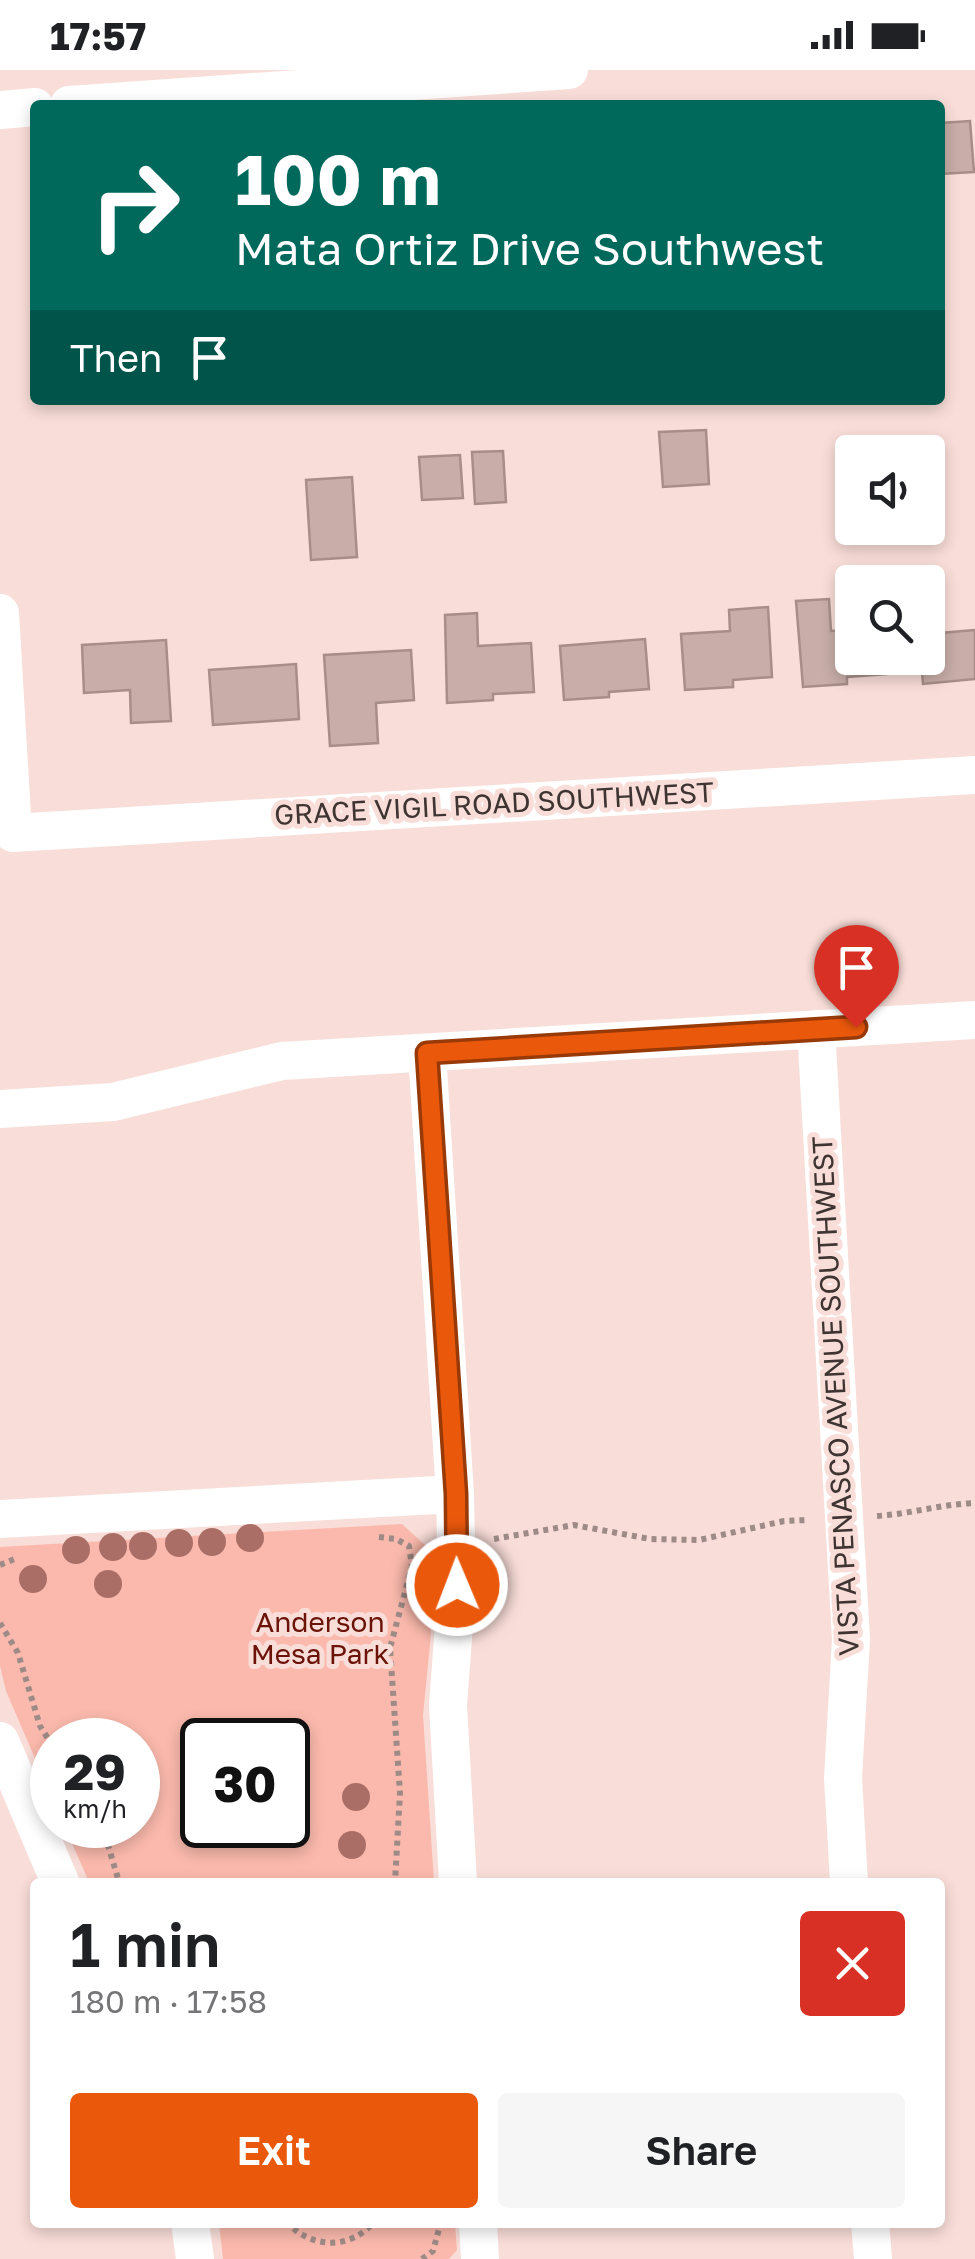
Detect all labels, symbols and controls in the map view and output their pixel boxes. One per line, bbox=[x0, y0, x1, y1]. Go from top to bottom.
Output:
text: 17:57 bbox=[50, 13, 146, 58]
text: 100 m bbox=[235, 136, 441, 220]
icon: right bbox=[70, 140, 200, 270]
text: Mata Ortiz Drive Southwest bbox=[235, 221, 824, 275]
icon: arrive bbox=[182, 330, 237, 385]
text: Then bbox=[70, 335, 162, 380]
map controls bbox=[835, 435, 945, 675]
button: sound bbox=[835, 435, 945, 545]
button: search bbox=[835, 565, 945, 675]
street label: GRACE VIGIL ROAD SOUTHWEST bbox=[273, 775, 715, 831]
pin bbox=[814, 925, 899, 1028]
icon: arrive bbox=[829, 940, 884, 995]
street label: VISTA PENASCO AVENUE SOUTHWEST bbox=[805, 1135, 865, 1657]
position arrow bbox=[405, 1533, 509, 1637]
park label: Anderson Mesa Park bbox=[251, 1605, 389, 1670]
speed limit sign: 30 bbox=[180, 1718, 310, 1848]
text: 29 bbox=[64, 1741, 126, 1801]
text: km/h bbox=[63, 1793, 127, 1824]
text: 1 min bbox=[70, 1908, 220, 1980]
button: close bbox=[800, 1911, 905, 2016]
text: 180 m · 17:58 bbox=[70, 1982, 267, 2020]
button: Exit bbox=[70, 2093, 478, 2208]
button: Share bbox=[498, 2093, 905, 2208]

